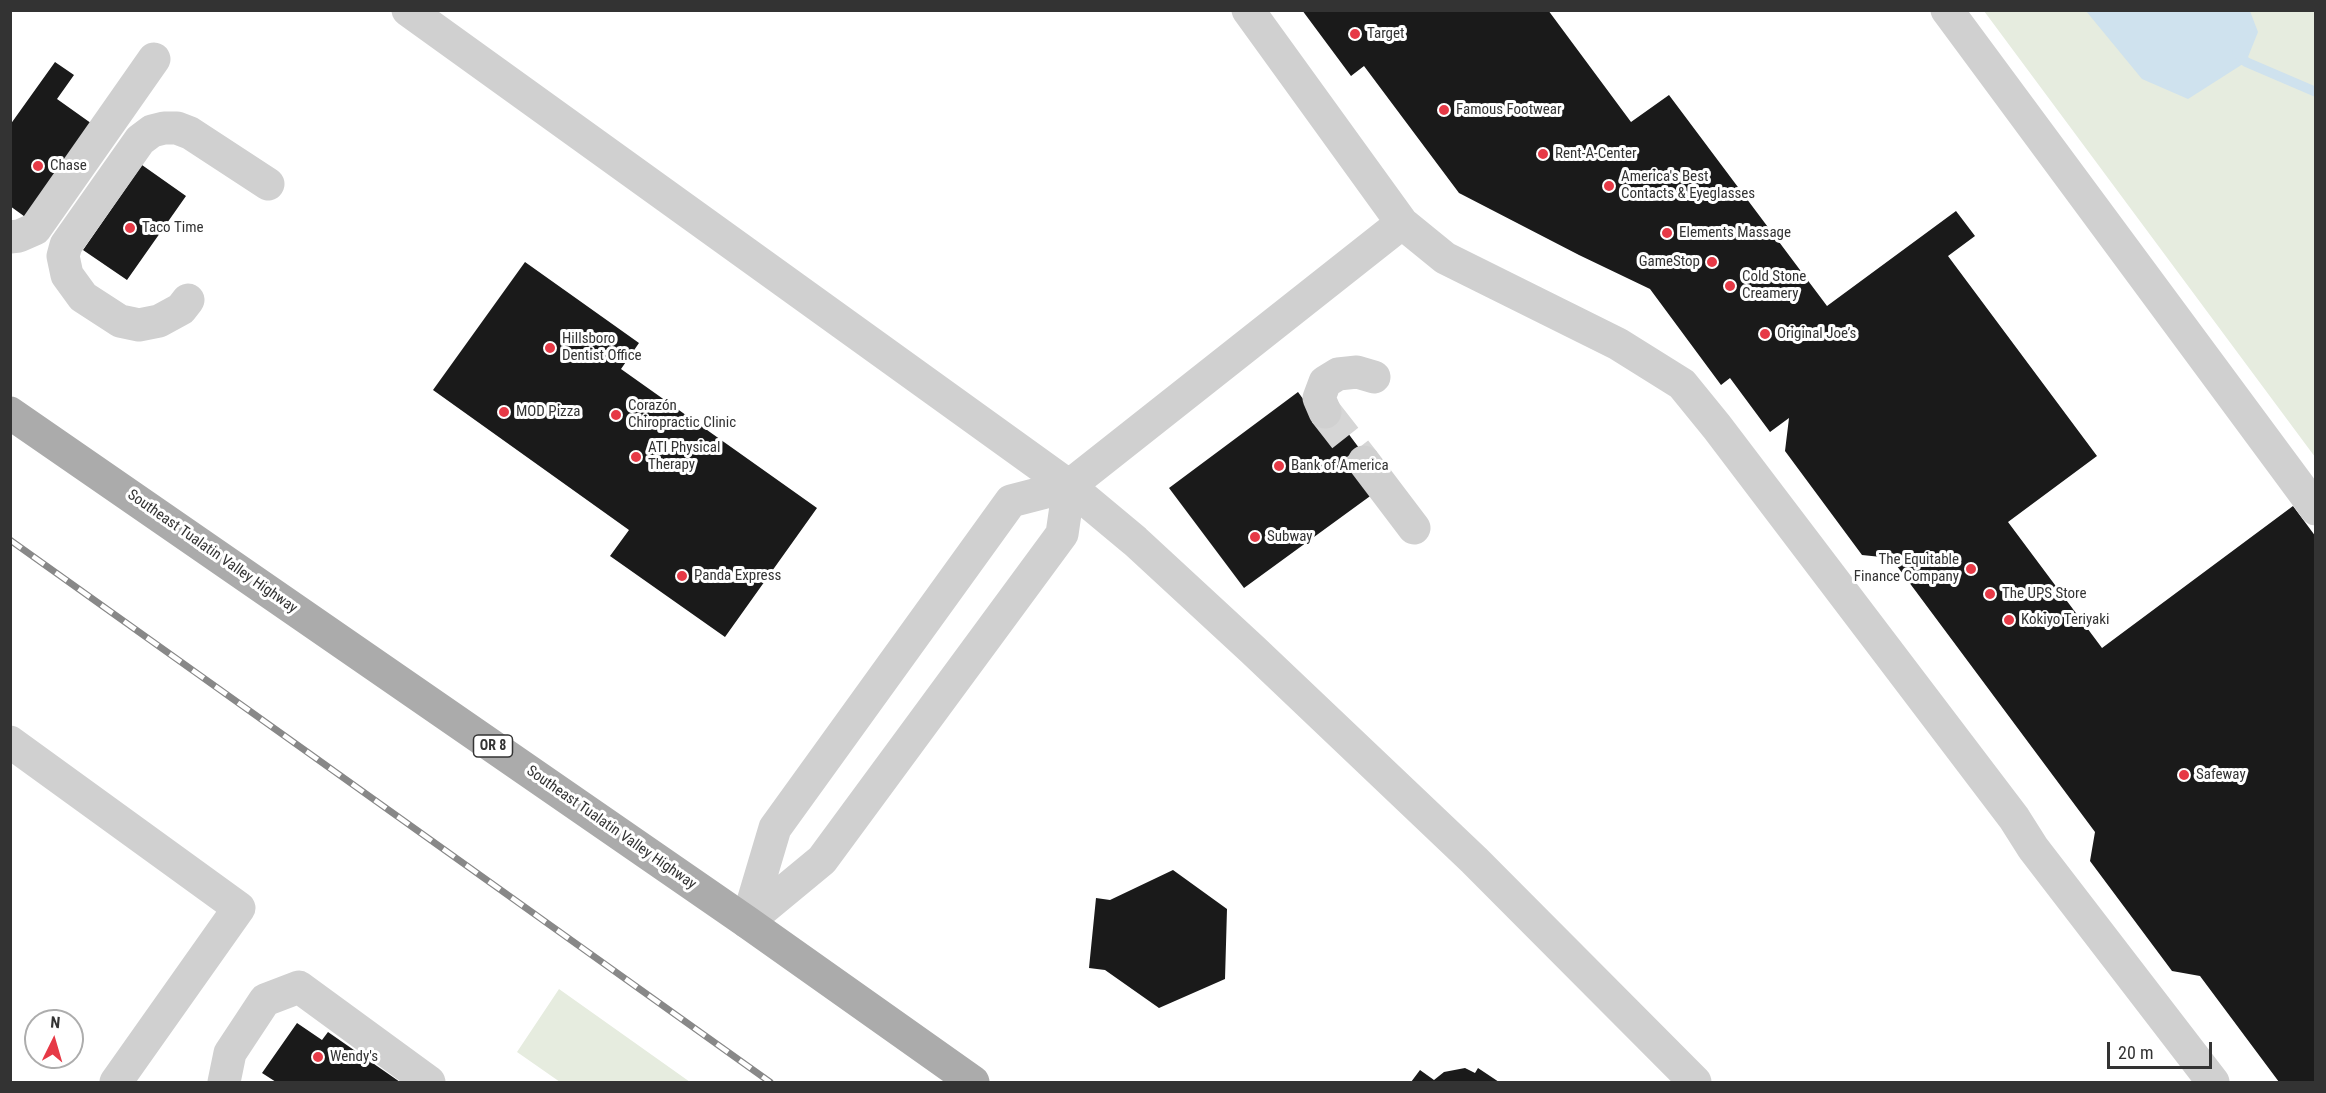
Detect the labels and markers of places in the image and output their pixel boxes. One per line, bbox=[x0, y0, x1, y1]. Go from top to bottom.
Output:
place label: Target bbox=[1367, 25, 1404, 43]
marker: Target bbox=[1348, 27, 1362, 41]
place label: Famous Footwear bbox=[1456, 101, 1562, 119]
marker: Famous Footwear bbox=[1437, 103, 1451, 117]
place label: Rent-A-Center bbox=[1555, 145, 1637, 163]
marker: Rent-A-Center bbox=[1536, 147, 1550, 161]
place label: Chase bbox=[50, 157, 87, 175]
marker: Chase bbox=[31, 159, 45, 173]
place label: America's Best Contacts & Eyeglasses bbox=[1621, 168, 1755, 203]
marker: America's Best Contacts & Eyeglasses bbox=[1602, 179, 1616, 193]
place label: Taco Time bbox=[142, 219, 204, 237]
marker: Taco Time bbox=[123, 221, 137, 235]
place label: Elements Massage bbox=[1679, 224, 1791, 242]
marker: Elements Massage bbox=[1660, 226, 1674, 240]
place label: GameStop bbox=[1639, 253, 1700, 271]
marker: GameStop bbox=[1705, 255, 1719, 269]
place label: Cold Stone Creamery bbox=[1742, 268, 1806, 303]
marker: Cold Stone Creamery bbox=[1723, 279, 1737, 293]
place label: Original Joe’s bbox=[1777, 325, 1856, 343]
marker: Original Joe’s bbox=[1758, 327, 1772, 341]
place label: Hillsboro Dentist Office bbox=[562, 330, 642, 365]
marker: Hillsboro Dentist Office bbox=[543, 341, 557, 355]
place label: Corazón Chiropractic Clinic bbox=[628, 397, 736, 432]
place label: MOD Pizza bbox=[516, 403, 580, 421]
marker: MOD Pizza bbox=[497, 405, 511, 419]
marker: Corazón Chiropractic Clinic bbox=[609, 408, 623, 422]
place label: ATI Physical Therapy bbox=[648, 439, 720, 474]
marker: ATI Physical Therapy bbox=[629, 450, 643, 464]
place label: Bank of America bbox=[1291, 457, 1389, 475]
marker: Bank of America bbox=[1272, 459, 1286, 473]
place label: Subway bbox=[1267, 528, 1312, 546]
marker: Subway bbox=[1248, 530, 1262, 544]
place label: The Equitable Finance Company bbox=[1854, 551, 1959, 586]
marker: The Equitable Finance Company bbox=[1964, 562, 1978, 576]
place label: Panda Express bbox=[694, 567, 781, 585]
marker: Panda Express bbox=[675, 569, 689, 583]
place label: The UPS Store bbox=[2002, 585, 2087, 603]
marker: The UPS Store bbox=[1983, 587, 1997, 601]
place label: Kokiyo Teriyaki bbox=[2021, 611, 2109, 629]
marker: Kokiyo Teriyaki bbox=[2002, 613, 2016, 627]
place label: Safeway bbox=[2196, 766, 2246, 784]
marker: Safeway bbox=[2177, 768, 2191, 782]
place label: Wendy's bbox=[330, 1048, 378, 1066]
marker: Wendy's bbox=[311, 1050, 325, 1064]

